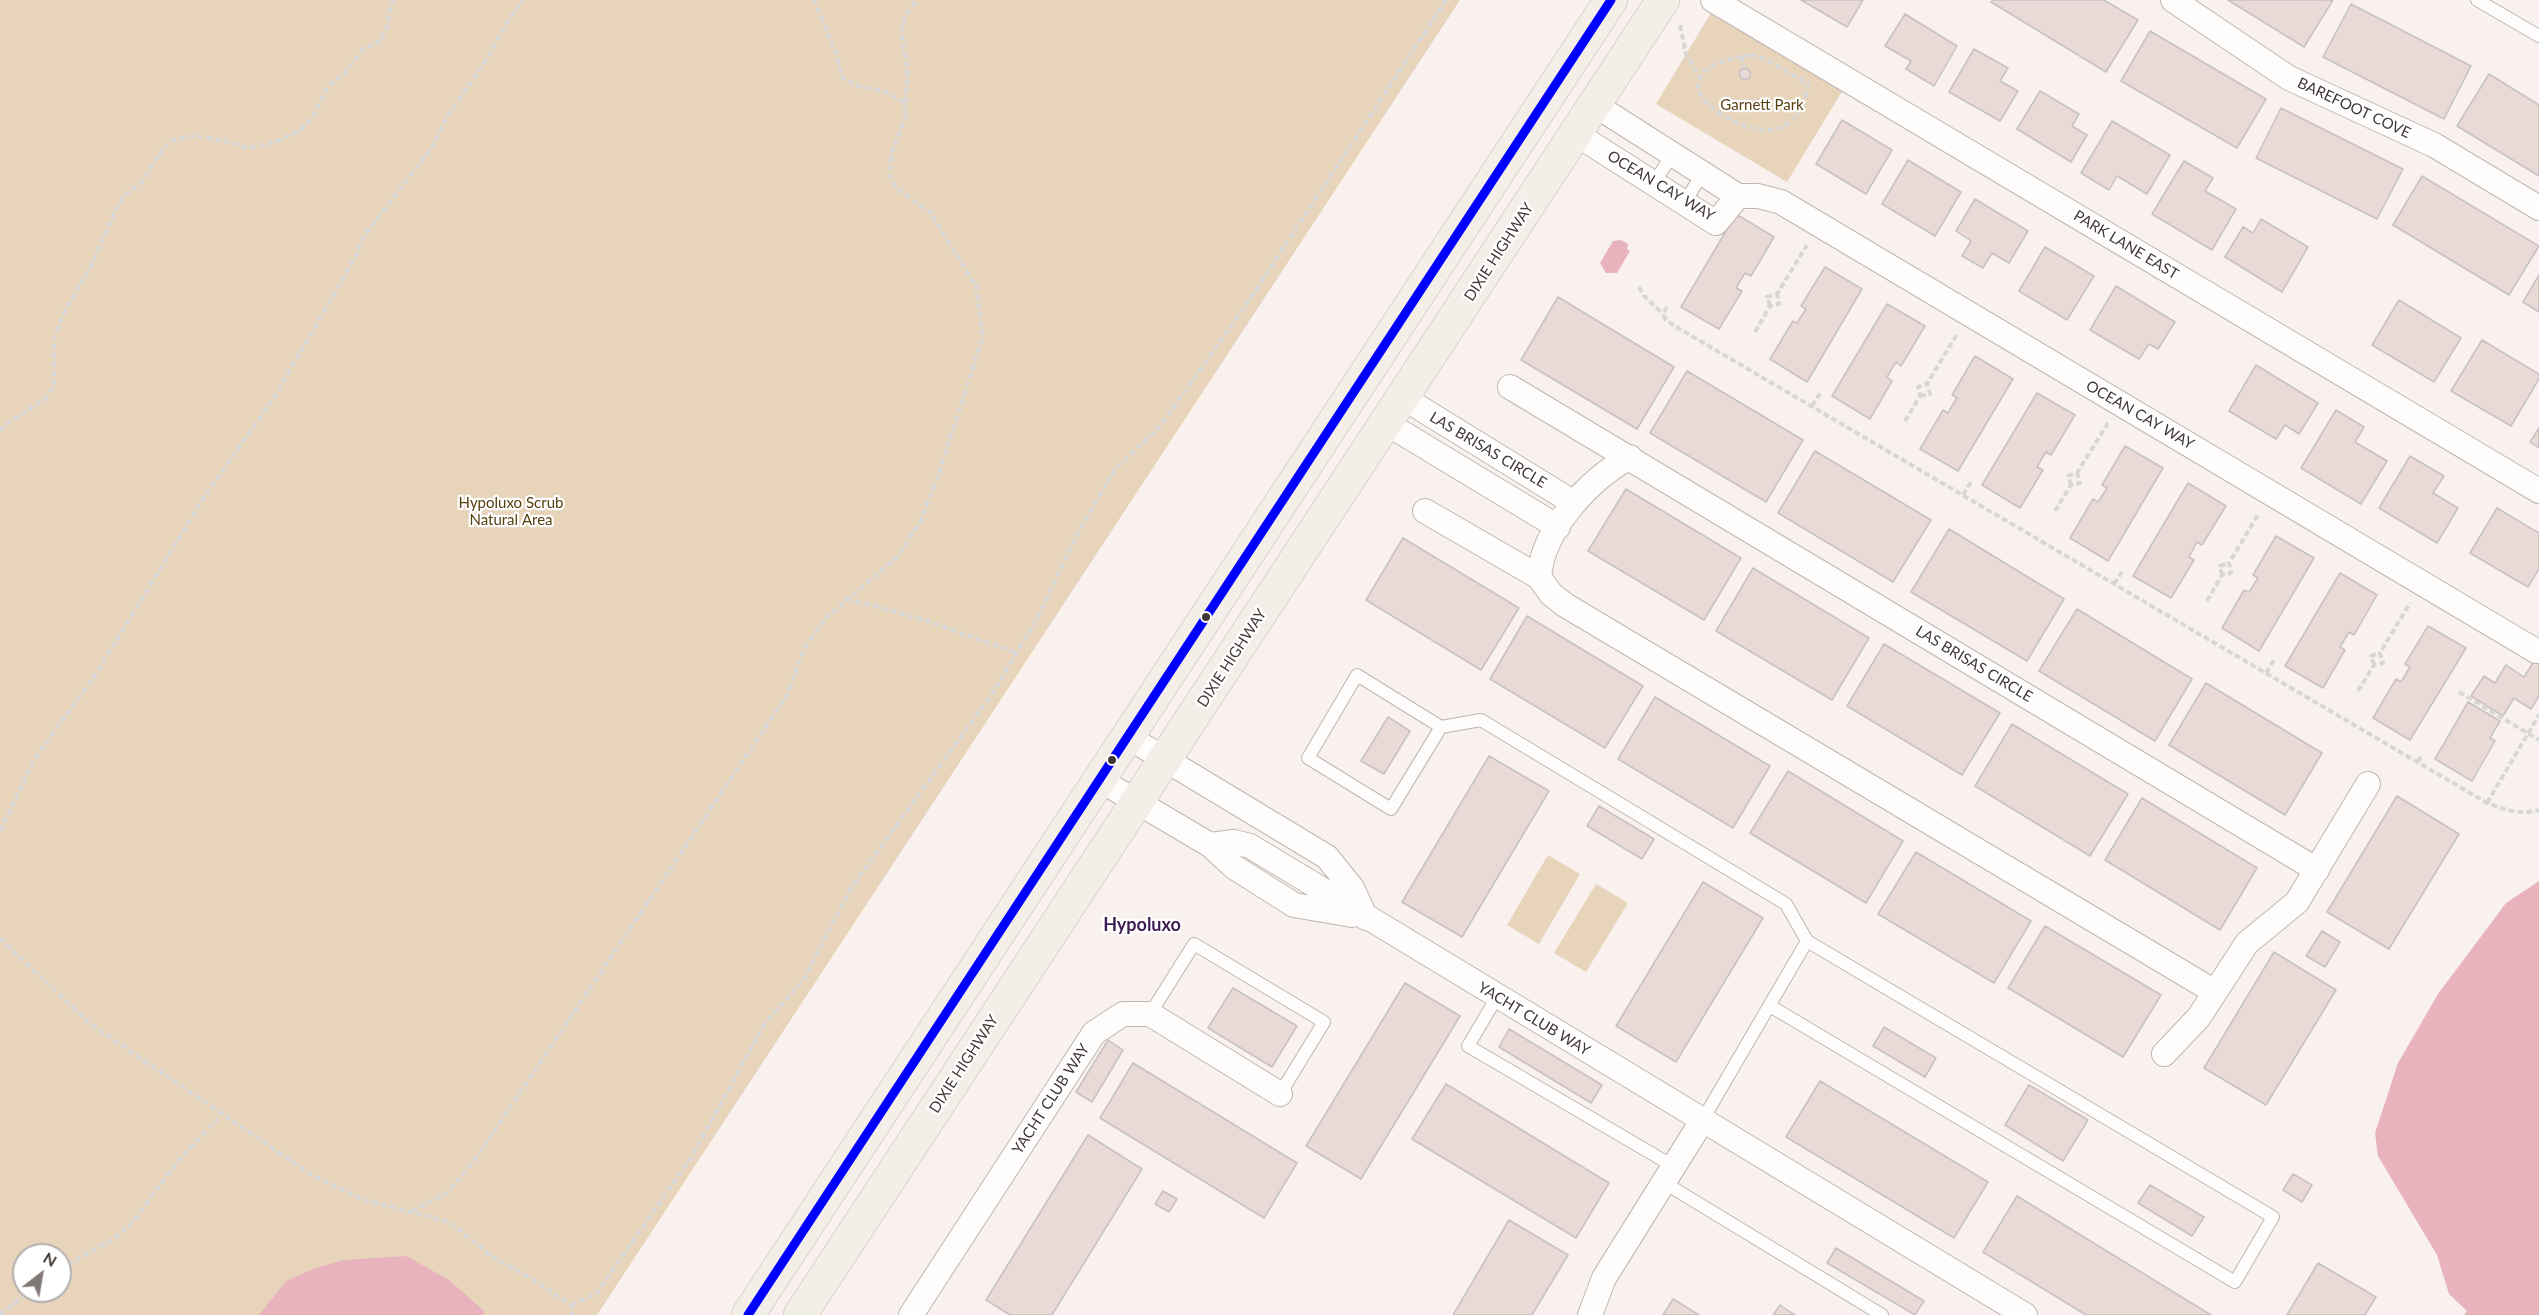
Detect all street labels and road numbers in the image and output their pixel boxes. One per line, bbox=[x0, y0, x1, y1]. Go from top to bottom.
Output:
street label: BAREFOOT COVE bbox=[2295, 74, 2413, 142]
street label: OCEAN CAY WAY bbox=[1604, 147, 1718, 225]
street label: DIXIE HIGHWAY bbox=[1461, 200, 1537, 304]
street label: PARK LANE EAST bbox=[2070, 207, 2182, 283]
street label: OCEAN CAY WAY bbox=[2083, 377, 2197, 453]
street label: LAS BRISAS CIRCLE bbox=[1426, 408, 1550, 492]
street label: DIXIE HIGHWAY bbox=[1194, 606, 1270, 710]
street label: LAS BRISAS CIRCLE bbox=[1912, 622, 2036, 706]
street label: YACHT CLUB WAY bbox=[1475, 978, 1593, 1060]
street label: DIXIE HIGHWAY bbox=[926, 1012, 1002, 1116]
street label: YACHT CLUB WAY bbox=[1009, 1041, 1093, 1157]

